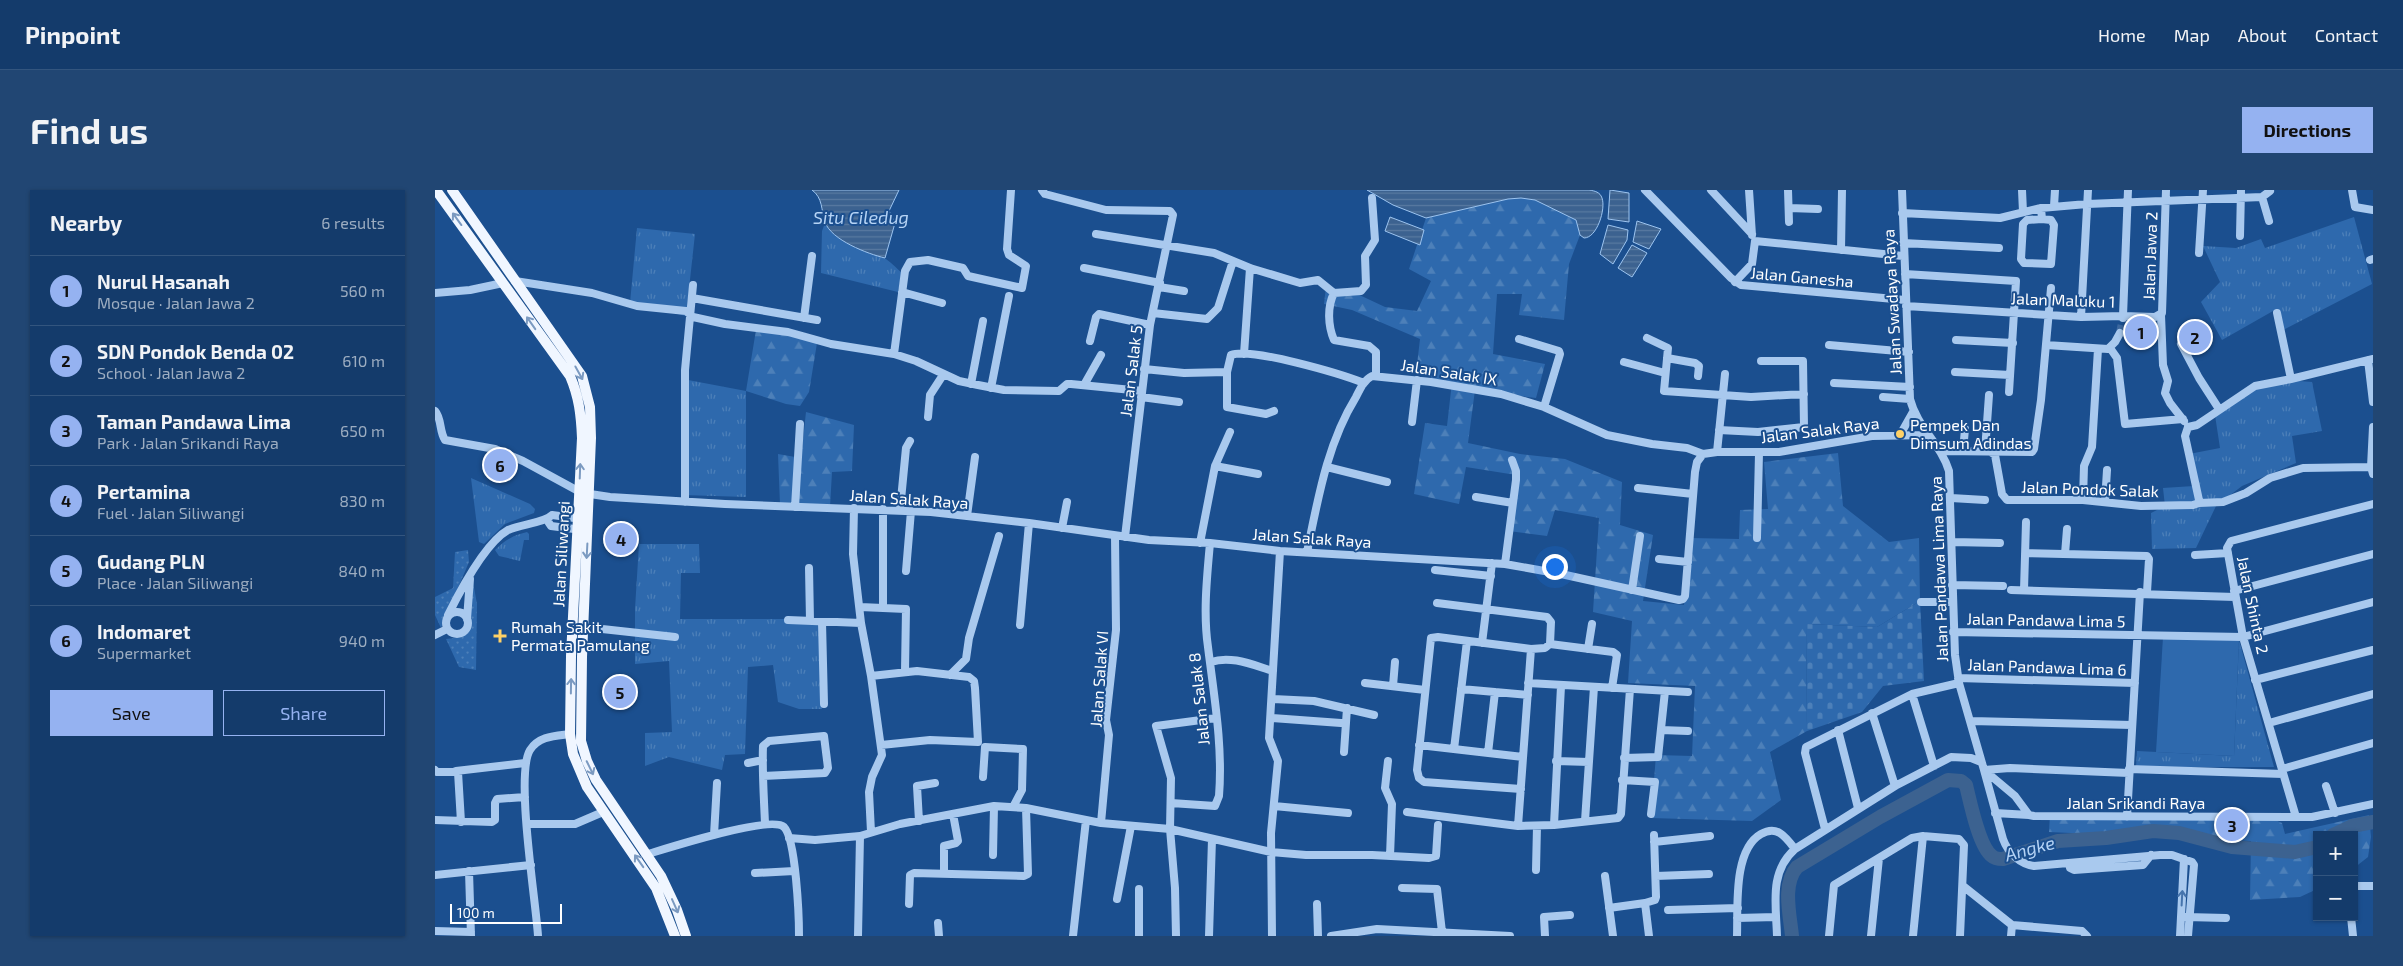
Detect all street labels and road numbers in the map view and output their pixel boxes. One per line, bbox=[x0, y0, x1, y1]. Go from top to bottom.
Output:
street label: Jalan Jawa 2 bbox=[2138, 211, 2161, 301]
street label: Jalan Swadaya Raya bbox=[1878, 229, 1905, 375]
street label: Jalan Ganesha bbox=[1750, 263, 1854, 290]
street label: Jalan Maluku 1 bbox=[2010, 288, 2116, 311]
street label: Jalan Salak 5 bbox=[1115, 324, 1146, 418]
street label: Jalan Salak IX bbox=[1399, 355, 1499, 389]
street label: Jalan Salak Raya bbox=[1760, 413, 1880, 446]
street label: Jalan Pandawa Lima Raya bbox=[1926, 476, 1951, 662]
street label: Jalan Pondok Salak bbox=[2021, 477, 2159, 500]
street label: Jalan Salak Raya bbox=[849, 485, 969, 512]
street label: Jalan Siliwangi bbox=[548, 500, 573, 608]
street label: Jalan Salak Raya bbox=[1252, 524, 1372, 551]
street label: Jalan Shinta 2 bbox=[2234, 554, 2273, 656]
street label: Jalan Pandawa Lima 5 bbox=[1967, 609, 2125, 630]
street label: Jalan Salak VI bbox=[1086, 630, 1111, 728]
street label: Jalan Salak 8 bbox=[1184, 652, 1213, 746]
street label: Jalan Pandawa Lima 6 bbox=[1967, 654, 2127, 679]
street label: Jalan Srikandi Raya bbox=[2067, 793, 2205, 812]

